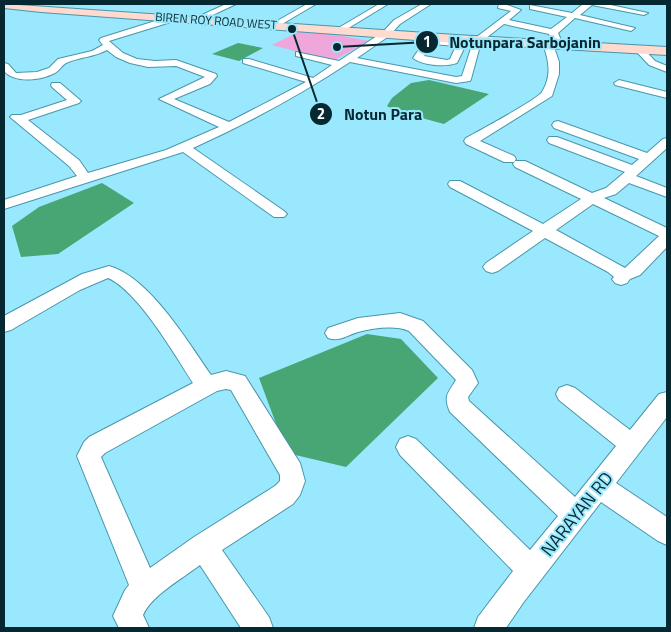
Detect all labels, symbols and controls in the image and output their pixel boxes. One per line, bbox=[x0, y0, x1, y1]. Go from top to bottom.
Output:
street label: BIREN ROY ROAD WEST bbox=[155, 7, 278, 34]
callout: Notunpara Sarbojanin bbox=[414, 26, 611, 57]
text: 1 bbox=[423, 30, 431, 53]
text: Notunpara Sarbojanin bbox=[449, 30, 601, 54]
callout: Notun Para bbox=[309, 99, 432, 130]
text: 2 bbox=[317, 102, 325, 125]
text: Notun Para bbox=[344, 102, 422, 126]
street label: NARAYAN RD bbox=[534, 466, 619, 562]

